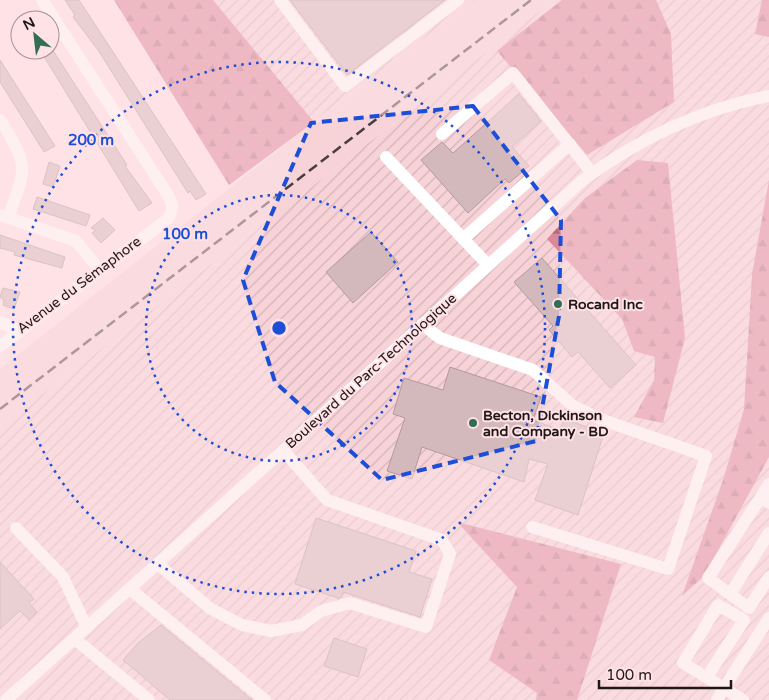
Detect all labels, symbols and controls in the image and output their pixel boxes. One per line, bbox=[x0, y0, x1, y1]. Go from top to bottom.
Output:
north arrow bbox=[10, 10, 60, 60]
text: N bbox=[20, 14, 38, 34]
text: 200 m bbox=[68, 131, 114, 149]
text: 100 m bbox=[162, 225, 208, 243]
street label: Avenue du Sémaphore bbox=[14, 233, 144, 337]
street label: Boulevard du Parc-Technologique bbox=[282, 290, 460, 452]
place label: Rocand Inc bbox=[568, 296, 643, 313]
marker: Rocand Inc bbox=[552, 298, 564, 310]
centre of rings bbox=[270, 319, 288, 337]
place label: Becton, Dickinson and Company - BD bbox=[483, 407, 609, 440]
marker: Becton, Dickinson and Company - BD bbox=[467, 417, 479, 429]
scale bar bbox=[599, 658, 732, 690]
text: 100 m bbox=[606, 666, 652, 684]

